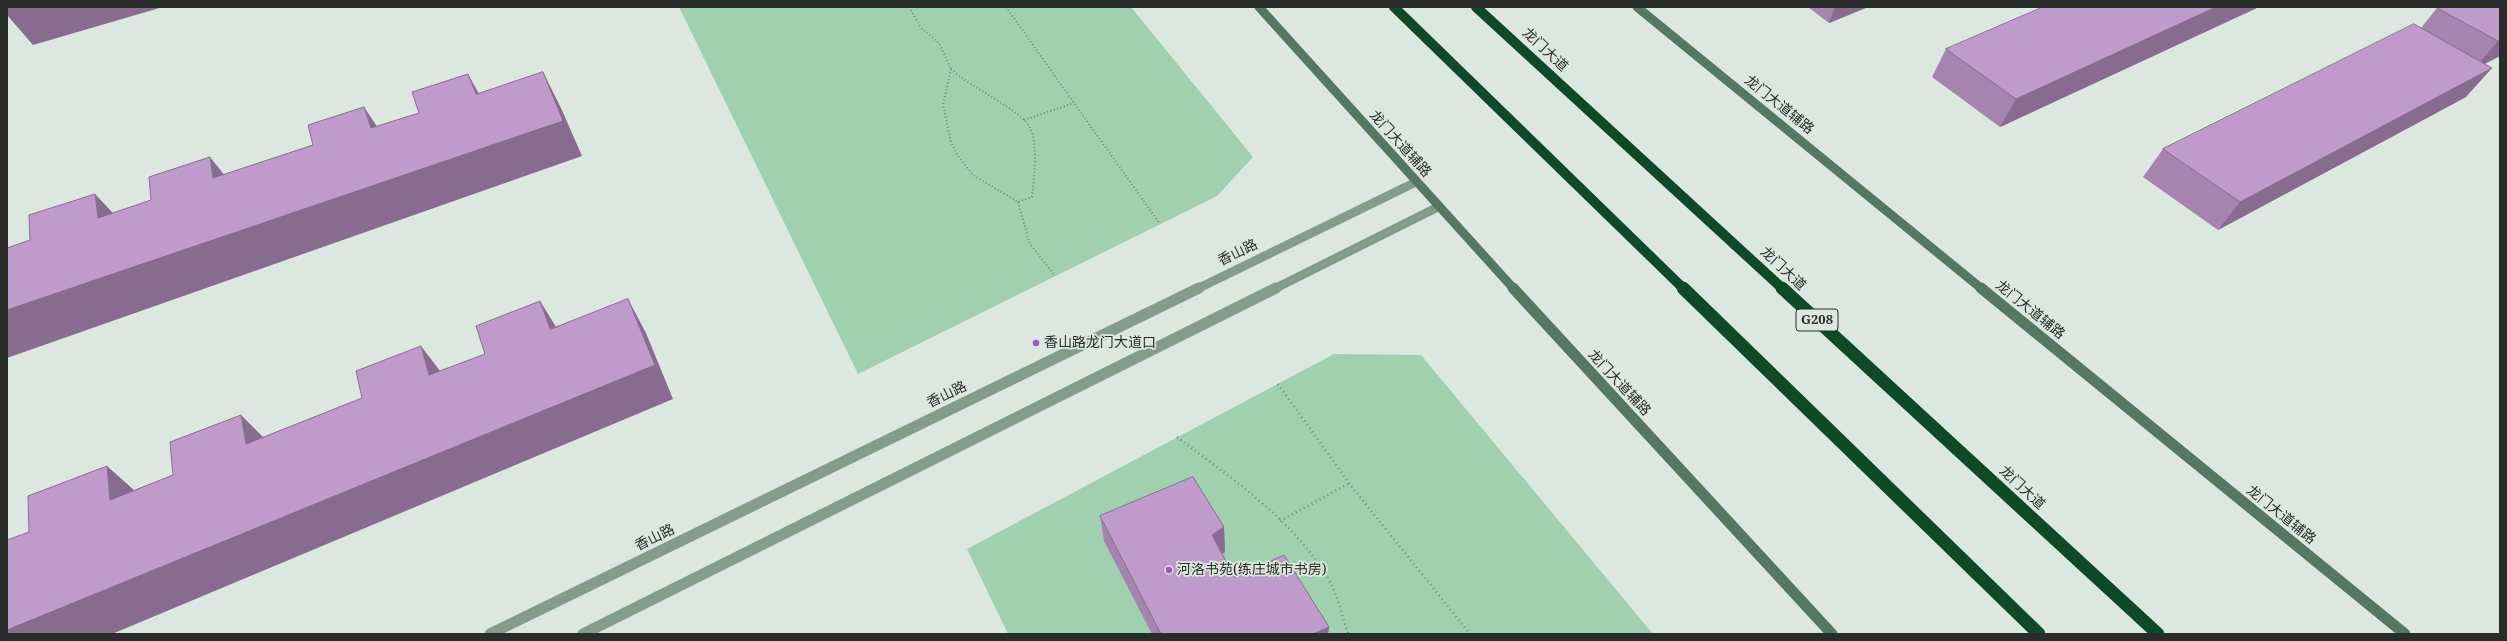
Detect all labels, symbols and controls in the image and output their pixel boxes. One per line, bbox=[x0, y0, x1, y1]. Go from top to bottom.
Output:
street label: 龙门大道 bbox=[1519, 25, 1571, 75]
street label: 龙门大道辅路 bbox=[1741, 72, 1817, 138]
street label: 龙门大道辅路 bbox=[1366, 107, 1434, 181]
street label: 香山路 bbox=[1215, 236, 1261, 270]
street label: 龙门大道 bbox=[1757, 244, 1809, 294]
street label: 龙门大道辅路 bbox=[1992, 277, 2068, 343]
road number: G208 bbox=[1796, 309, 1838, 331]
place label: 香山路龙门大道口 bbox=[1044, 335, 1156, 351]
marker: 香山路龙门大道口 bbox=[1031, 338, 1041, 348]
street label: 龙门大道辅路 bbox=[1584, 347, 1654, 419]
street label: 香山路 bbox=[924, 378, 970, 412]
street label: 龙门大道 bbox=[1996, 463, 2048, 513]
street label: 龙门大道辅路 bbox=[2243, 482, 2319, 548]
street label: 香山路 bbox=[632, 521, 678, 555]
place label: 河洛书苑(练庄城市书房) bbox=[1177, 562, 1327, 578]
marker: 河洛书苑(练庄城市书房) bbox=[1164, 565, 1174, 575]

